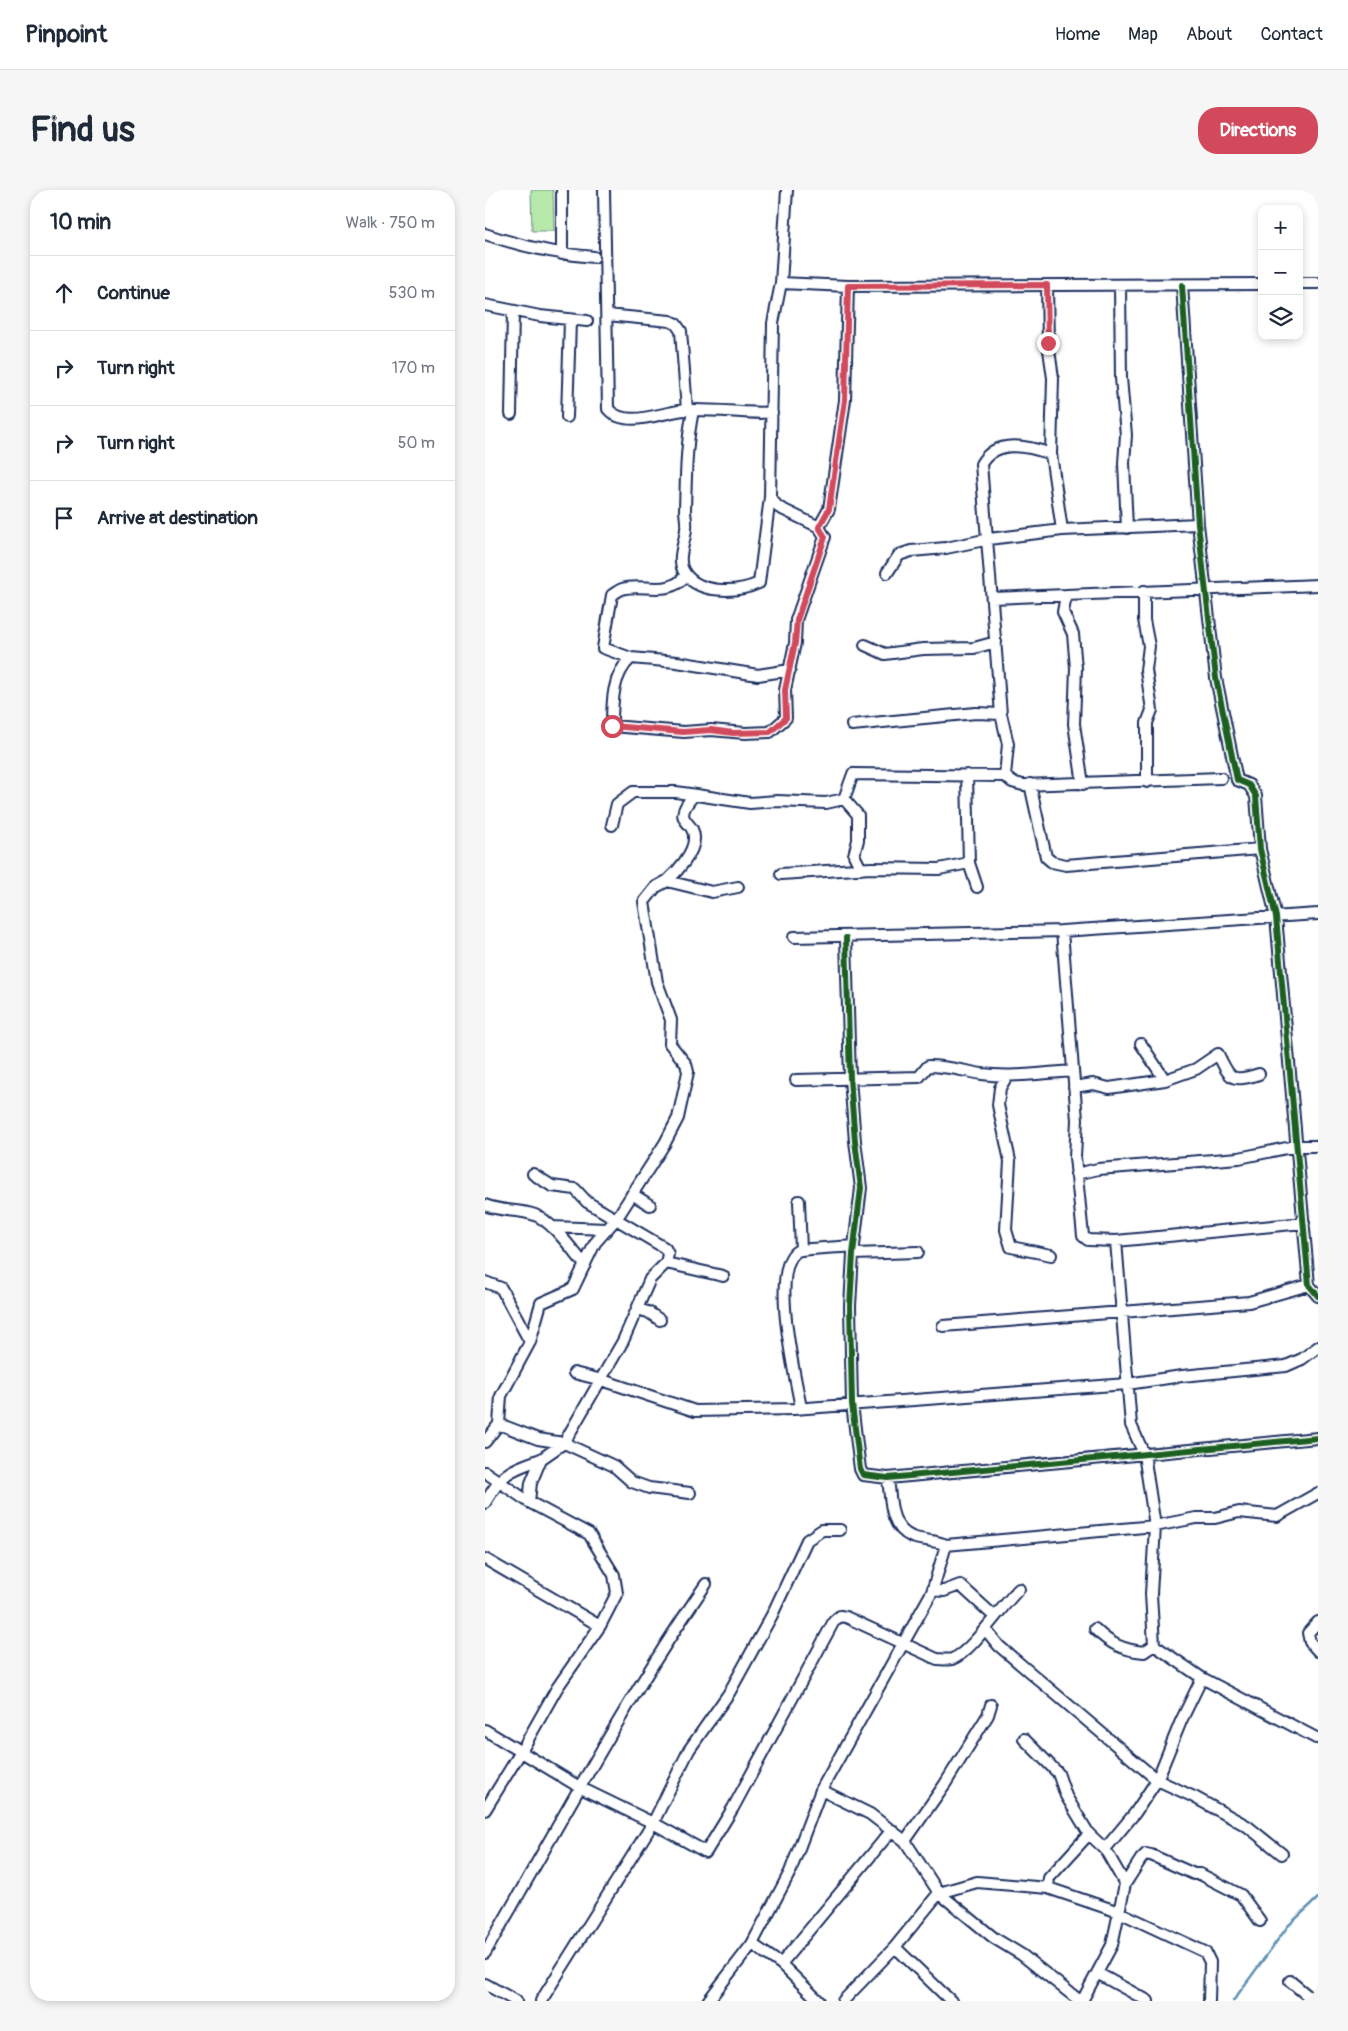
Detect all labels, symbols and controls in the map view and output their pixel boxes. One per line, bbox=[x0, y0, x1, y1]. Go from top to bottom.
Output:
text: Pinpoint bbox=[25, 20, 107, 49]
text: Home bbox=[1055, 23, 1100, 46]
text: Map bbox=[1128, 23, 1158, 46]
text: About bbox=[1186, 23, 1232, 46]
text: Contact bbox=[1260, 23, 1323, 46]
button: Directions bbox=[1198, 107, 1318, 154]
text: Find us bbox=[30, 108, 135, 152]
map controls bbox=[1258, 205, 1303, 340]
button: + bbox=[1258, 205, 1303, 250]
text: 10 min bbox=[50, 209, 111, 236]
text: Walk · 750 m bbox=[346, 213, 435, 233]
button: − bbox=[1258, 250, 1303, 295]
icon: ahead bbox=[50, 279, 78, 307]
text: Continue bbox=[97, 281, 170, 305]
text: 530 m bbox=[389, 283, 435, 303]
button: layers bbox=[1258, 295, 1303, 340]
route end bbox=[1037, 332, 1060, 355]
icon: right bbox=[50, 354, 78, 382]
text: Turn right bbox=[97, 356, 175, 380]
text: 170 m bbox=[392, 358, 435, 378]
icon: right bbox=[50, 429, 78, 457]
text: Turn right bbox=[97, 431, 175, 455]
text: 50 m bbox=[398, 433, 435, 453]
icon: arrive bbox=[50, 504, 78, 532]
text: Arrive at destination bbox=[97, 506, 258, 530]
route start bbox=[601, 715, 624, 738]

